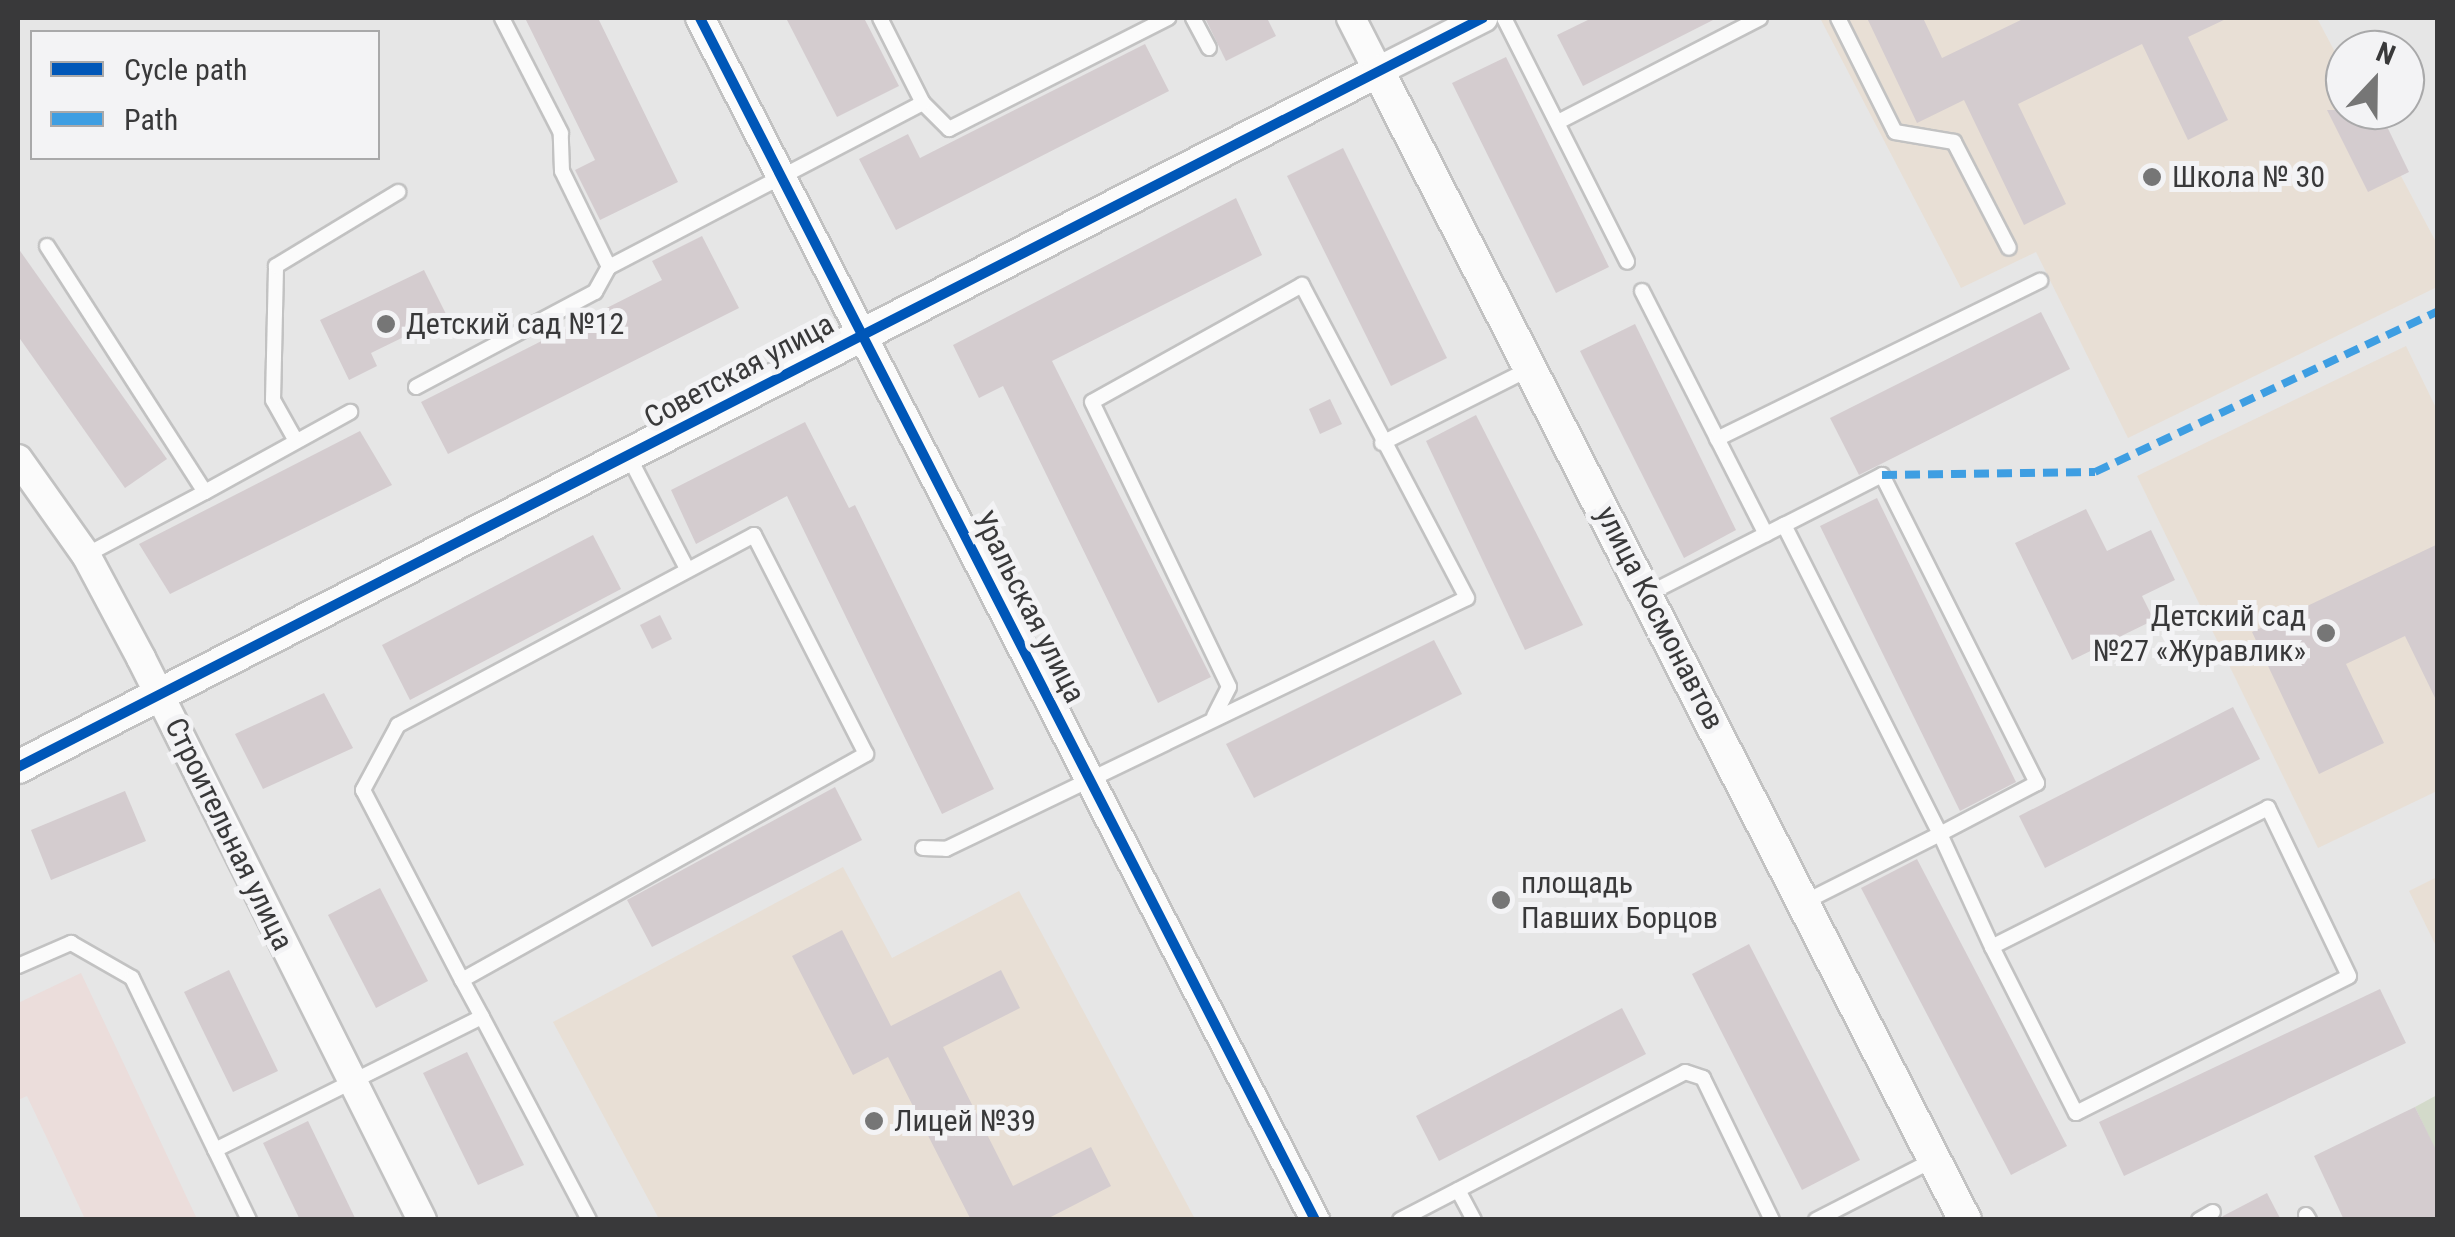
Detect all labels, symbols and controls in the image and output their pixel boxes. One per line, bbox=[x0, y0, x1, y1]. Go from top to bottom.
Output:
legend bbox=[30, 30, 380, 160]
north arrow bbox=[2325, 30, 2425, 130]
text: N bbox=[2372, 35, 2400, 72]
text: Cycle path bbox=[124, 52, 248, 87]
text: Path bbox=[124, 102, 178, 137]
place label: Школа № 30 bbox=[2172, 159, 2325, 195]
marker: Школа № 30 bbox=[2141, 166, 2163, 188]
place label: Детский сад №12 bbox=[406, 306, 624, 342]
street label: Советская улица bbox=[638, 306, 840, 436]
marker: Детский сад №12 bbox=[375, 313, 397, 335]
street label: улица Космонавтов bbox=[1588, 500, 1732, 736]
street label: Уральская улица bbox=[965, 505, 1093, 709]
place label: Детский сад №27 «Журавлик» bbox=[2093, 598, 2306, 668]
marker: Детский сад №27 «Журавлик» bbox=[2315, 622, 2337, 644]
street label: Строительная улица bbox=[157, 712, 301, 956]
place label: площадь Павших Борцов bbox=[1521, 865, 1718, 936]
marker: площадь Павших Борцов bbox=[1490, 889, 1512, 911]
place label: Лицей №39 bbox=[894, 1103, 1036, 1139]
marker: Лицей №39 bbox=[863, 1110, 885, 1132]

